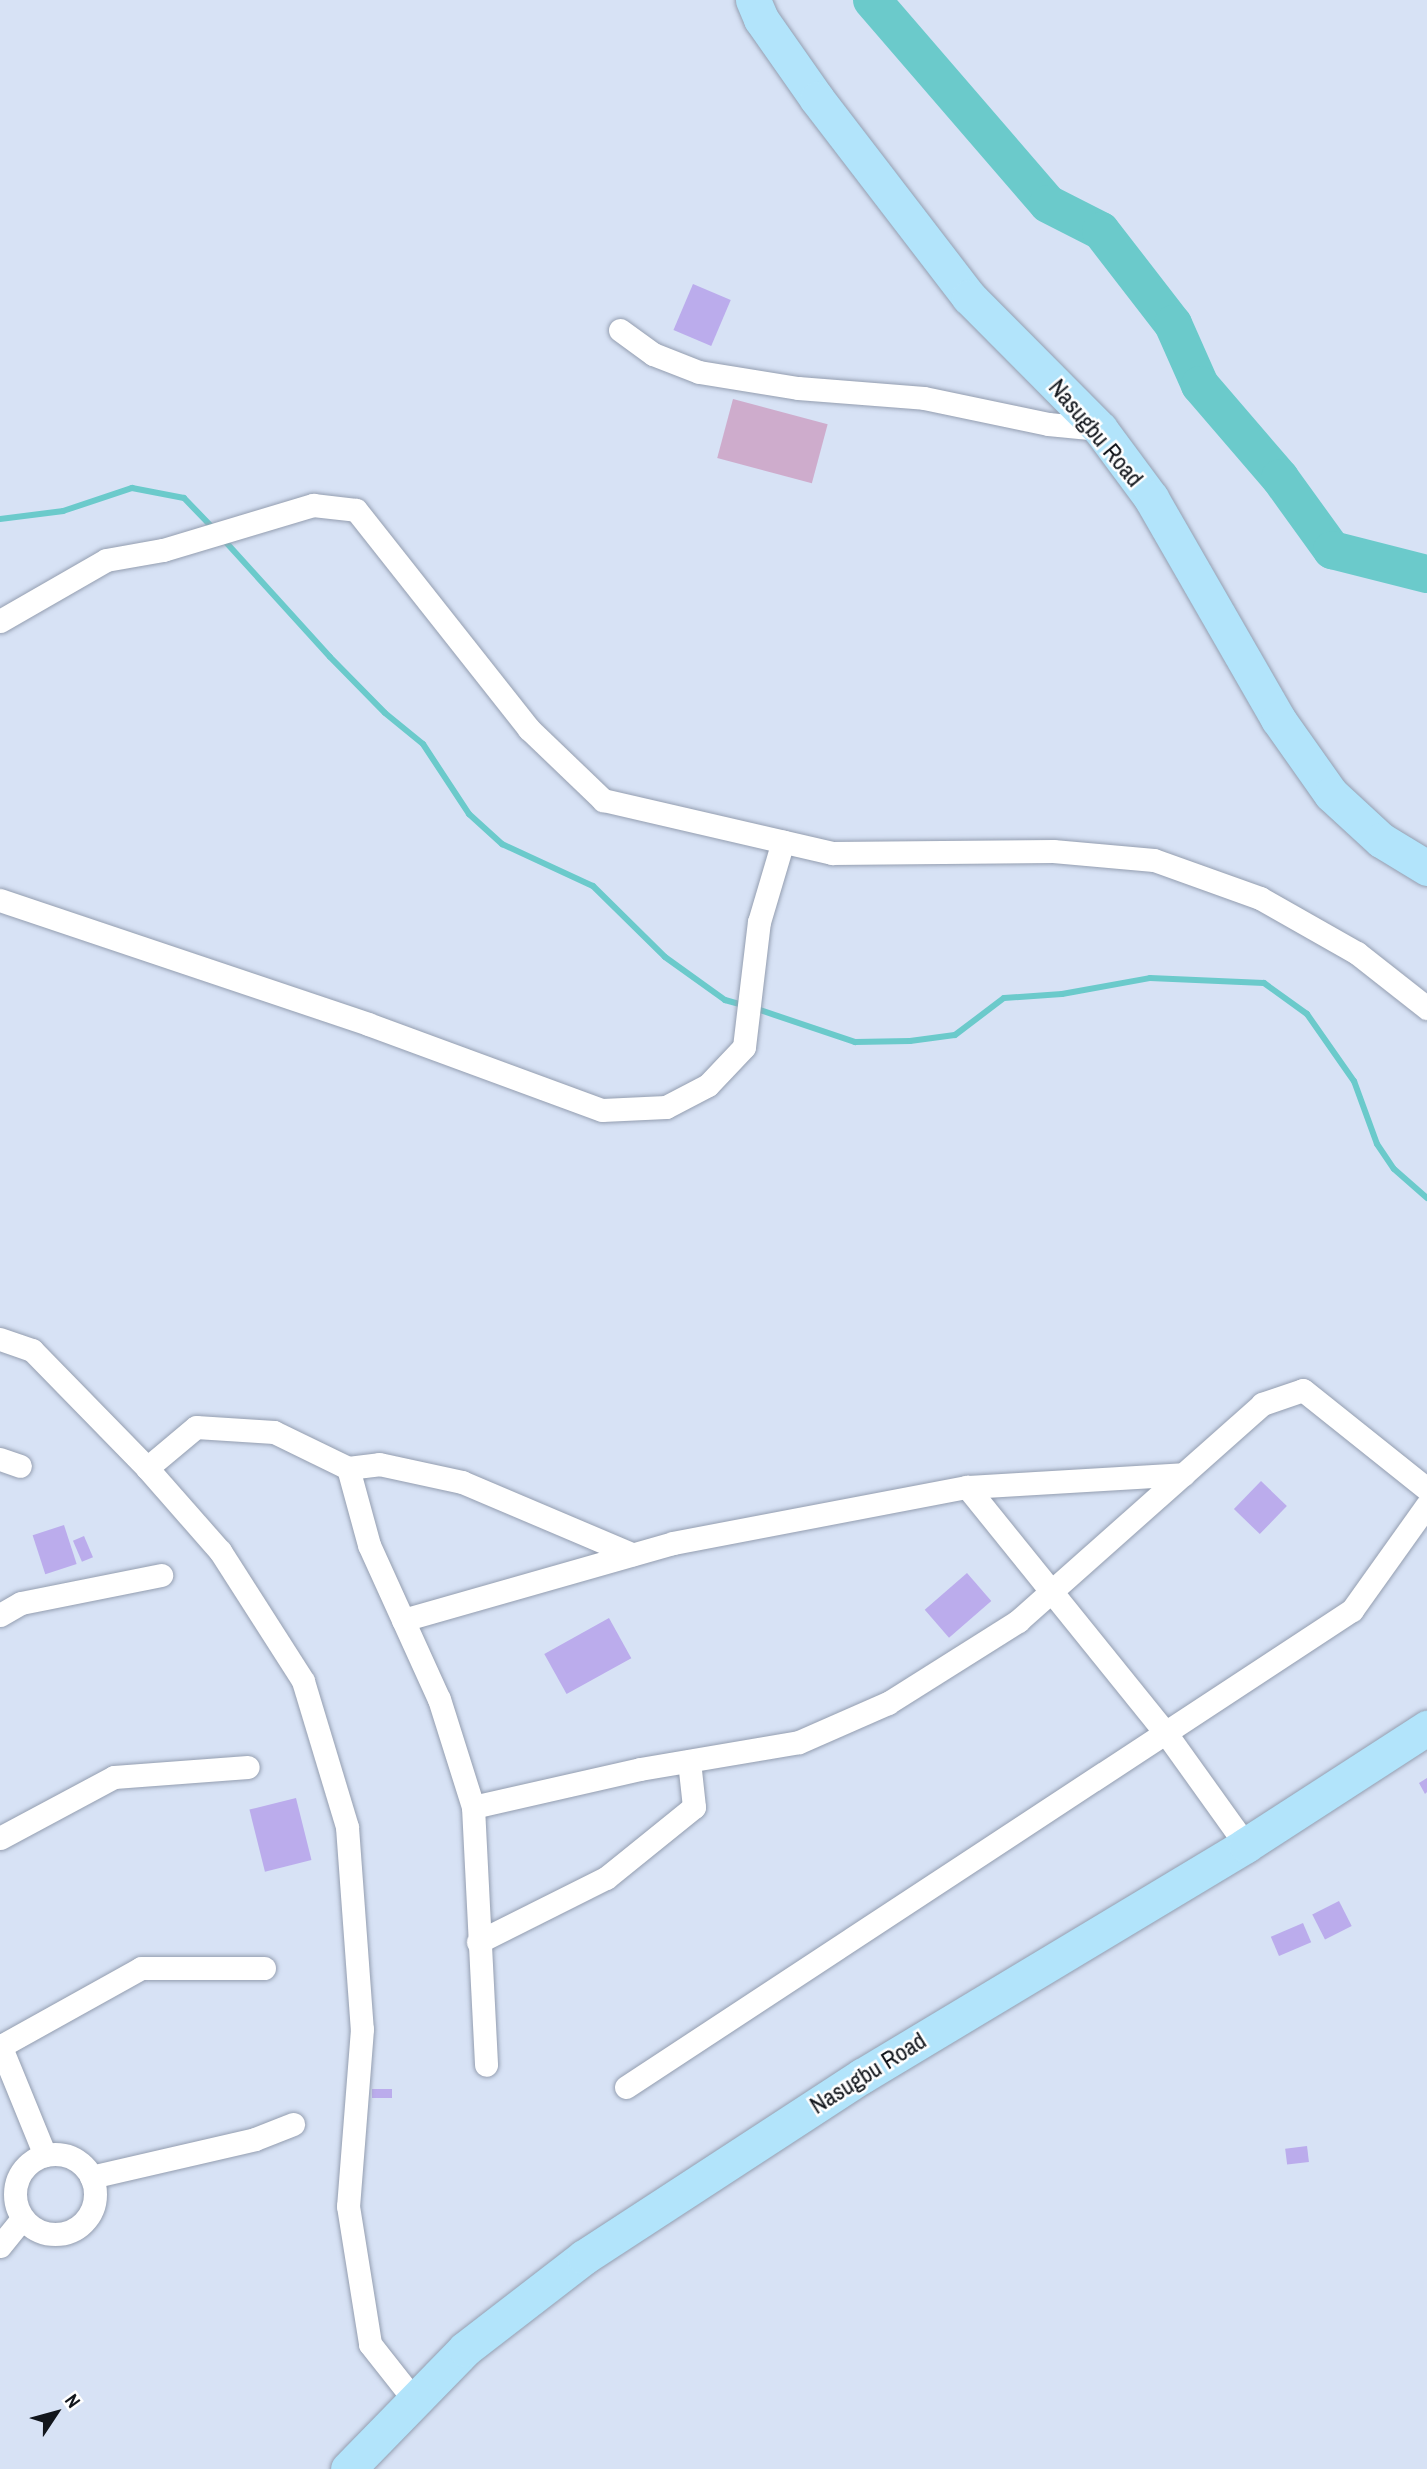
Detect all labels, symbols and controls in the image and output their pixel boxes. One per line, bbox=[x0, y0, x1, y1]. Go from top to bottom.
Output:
street label: Nasugbu Road bbox=[1043, 373, 1149, 493]
street label: Nasugbu Road bbox=[805, 2026, 931, 2120]
north arrow bbox=[21, 2378, 91, 2448]
text: N bbox=[59, 2388, 87, 2413]

